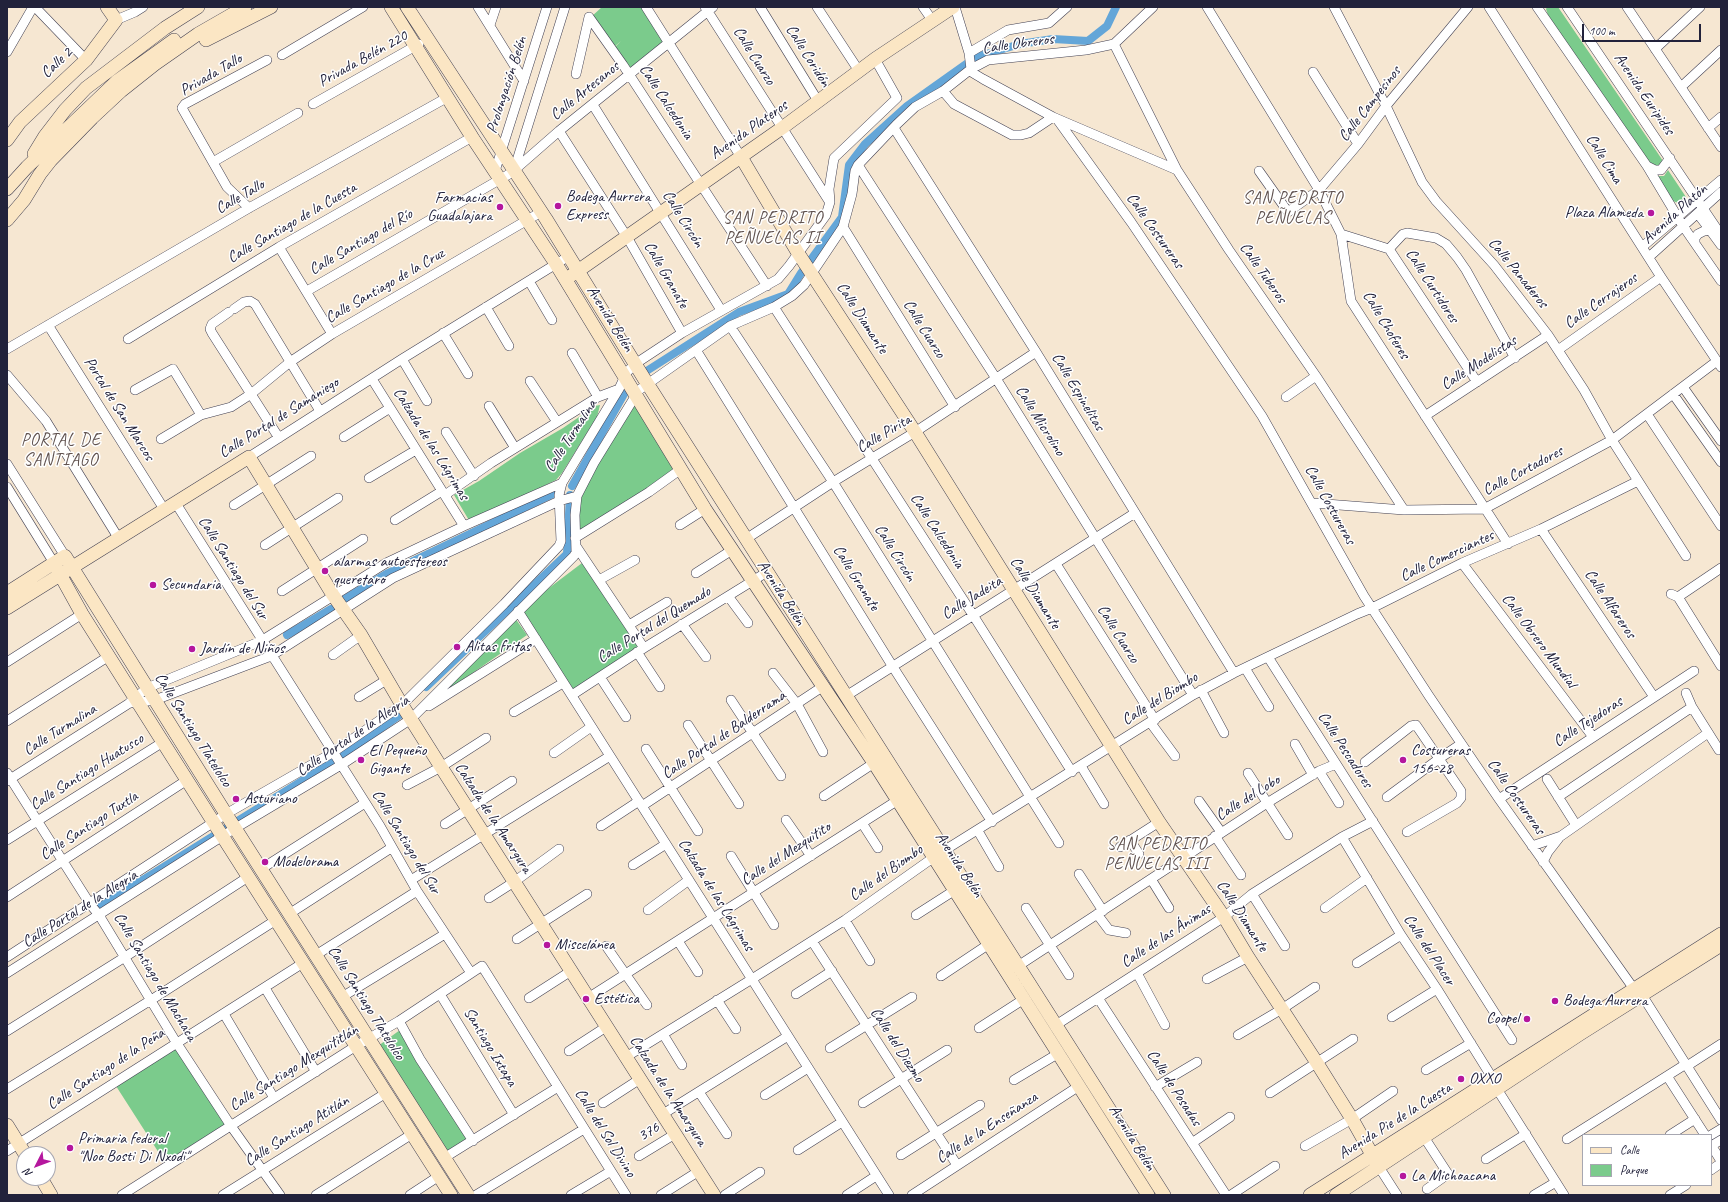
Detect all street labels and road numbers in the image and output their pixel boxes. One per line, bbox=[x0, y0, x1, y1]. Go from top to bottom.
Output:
street label: Calle Coridón bbox=[781, 21, 835, 91]
street label: Calle Cuarzo bbox=[729, 23, 779, 89]
street label: Privada Belén 220 bbox=[315, 27, 411, 91]
street label: Calle Obreros bbox=[981, 30, 1055, 58]
street label: Prolongación Belén bbox=[482, 34, 532, 136]
street label: Calle 2 bbox=[37, 44, 77, 82]
street label: Avenida Euripides bbox=[1610, 49, 1678, 139]
street label: Privada Tallo bbox=[176, 50, 246, 100]
street label: Calle Artesanos bbox=[547, 57, 623, 125]
street label: Calle Calcedonia bbox=[635, 61, 697, 143]
street label: Calle Campesinos bbox=[1335, 62, 1405, 146]
street label: Avenida Plateros bbox=[707, 96, 791, 164]
street label: Calle Cima bbox=[1581, 131, 1627, 187]
street label: Calle Tallo bbox=[212, 175, 268, 219]
street label: Calle Santiago de la Cuesta bbox=[224, 178, 360, 268]
street label: Avenida Platón bbox=[1639, 180, 1711, 248]
street label: Calle Circón bbox=[658, 187, 708, 251]
street label: Calle Costureras bbox=[1122, 189, 1188, 273]
street label: Calle Santiago del Río bbox=[306, 205, 416, 279]
street label: Calle Panaderos bbox=[1484, 234, 1552, 312]
street label: Calle Granate bbox=[639, 238, 693, 312]
street label: Calle Tuberos bbox=[1235, 239, 1291, 307]
street label: Calle Santiago de la Cruz bbox=[322, 244, 448, 328]
street label: Calle Curtidores bbox=[1401, 245, 1463, 327]
street label: Calle Cerrajeros bbox=[1561, 269, 1641, 333]
street label: Calle Diamante bbox=[832, 279, 892, 357]
street label: Avenida Belén bbox=[582, 282, 638, 356]
street label: Calle Choferes bbox=[1358, 288, 1414, 362]
street label: Calle Cuarzo bbox=[899, 296, 949, 362]
street label: Calle Modelistas bbox=[1437, 331, 1521, 395]
street label: Calle Espinelitas bbox=[1047, 349, 1109, 435]
street label: Portal de San Marcos bbox=[79, 354, 159, 464]
street label: Calle Portal de Samaniego bbox=[216, 373, 342, 463]
street label: Calle Microlino bbox=[1011, 382, 1069, 460]
street label: Calzada de las Lágrimas bbox=[389, 384, 473, 504]
street label: Calle Turmalina bbox=[540, 396, 602, 476]
street label: Calle Pirita bbox=[853, 410, 915, 458]
street label: Calle Cortadores bbox=[1480, 442, 1566, 500]
street label: Calle Costureras bbox=[1300, 462, 1360, 548]
street label: Calle Calcedonia bbox=[906, 490, 968, 572]
street label: Calle Santiago del Sur bbox=[194, 513, 272, 623]
street label: Calle Circón bbox=[870, 521, 920, 585]
street label: Calle Comerciantes bbox=[1397, 526, 1497, 586]
street label: Calle Granate bbox=[828, 542, 884, 614]
street label: Calle Diamante bbox=[1005, 554, 1065, 632]
street label: Avenida Belén bbox=[753, 557, 809, 629]
street label: Calle Alfareros bbox=[1580, 566, 1640, 642]
street label: Calle Jadeita bbox=[938, 572, 1006, 624]
street label: Calle Portal del Quemado bbox=[594, 582, 714, 668]
street label: Calle Obrero Mundial bbox=[1497, 590, 1581, 692]
street label: Calle Cuarzo bbox=[1093, 601, 1143, 667]
street label: Calle del Biombo bbox=[1119, 668, 1201, 730]
street label: Calle Santiago Tlatelolco bbox=[150, 669, 236, 791]
street label: Calle Portal de Balderrama bbox=[658, 686, 790, 784]
street label: Calle Portal de la Alegría bbox=[293, 691, 413, 781]
street label: Calle Tejedoras bbox=[1550, 693, 1626, 751]
street label: Calle Turmalina bbox=[20, 700, 100, 760]
street label: Calle Pescadores bbox=[1313, 708, 1377, 792]
street label: Calle Santiago Huatusco bbox=[27, 729, 147, 815]
street label: Calle Costureras bbox=[1483, 755, 1549, 839]
street label: Calzada de la Amargura bbox=[450, 759, 536, 877]
street label: Calle del Lobo bbox=[1212, 771, 1284, 825]
street label: Calle Santiago del Sur bbox=[367, 786, 445, 898]
street label: Calle Santiago Tuxtla bbox=[36, 787, 142, 865]
street label: Calle del Mezquitito bbox=[738, 818, 834, 890]
street label: Avenida Belén bbox=[931, 829, 987, 901]
street label: Calzada de las Lágrimas bbox=[674, 835, 758, 955]
street label: Calle del Biombo bbox=[845, 841, 927, 905]
street label: Calle Portal de la Alegría bbox=[19, 866, 141, 952]
street label: Calle Diamante bbox=[1212, 877, 1272, 955]
street label: Calle de las Ánimas bbox=[1117, 900, 1215, 972]
street label: Calle Santiago de Machaca bbox=[109, 909, 201, 1045]
street label: Calle del Placer bbox=[1399, 911, 1459, 989]
street label: Calle Santiago Tlatelolco bbox=[323, 942, 409, 1064]
street label: Santiago Ixtapa bbox=[459, 1004, 521, 1090]
street label: Calle del Diezmo bbox=[866, 1004, 928, 1086]
street label: Calle Santiago Mexquititlán bbox=[226, 1021, 362, 1115]
street label: Calle Santiago de la Peña bbox=[44, 1024, 168, 1114]
street label: Calzada de la Amargura bbox=[625, 1032, 711, 1150]
street label: Calle de Posadas bbox=[1142, 1046, 1206, 1130]
street label: Avenida Pie de la Cuesta bbox=[1335, 1078, 1455, 1164]
street label: Calle del Sol Divino bbox=[570, 1085, 640, 1181]
street label: Calle de la Enseñanza bbox=[933, 1088, 1041, 1168]
street label: Calle Santiago Atitlán bbox=[241, 1091, 353, 1171]
street label: Avenida Belén bbox=[1104, 1101, 1160, 1175]
street label: 376 bbox=[635, 1118, 663, 1146]

